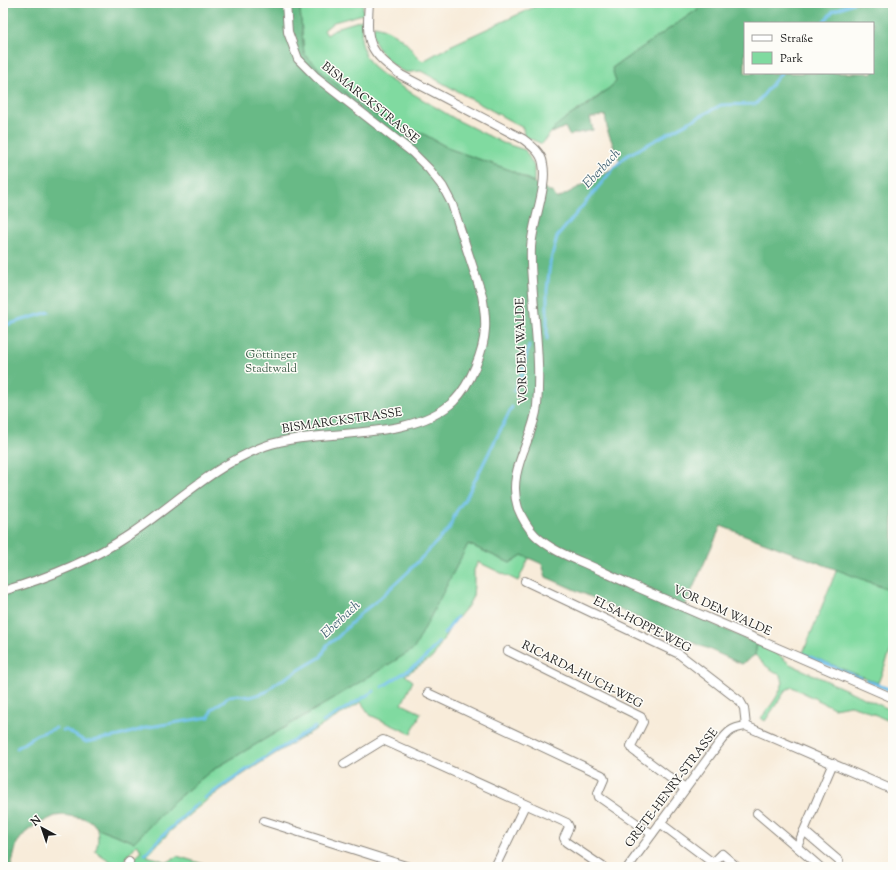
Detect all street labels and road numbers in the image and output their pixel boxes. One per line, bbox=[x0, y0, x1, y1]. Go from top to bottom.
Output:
street label: BISMARCKSTRASSE bbox=[317, 58, 423, 149]
street label: VOR DEM WALDE bbox=[511, 297, 533, 405]
street label: BISMARCKSTRASSE bbox=[281, 404, 404, 438]
street label: VOR DEM WALDE bbox=[670, 581, 775, 641]
street label: ELSA-HOPPE-WEG bbox=[590, 592, 694, 658]
street label: RICARDA-HUCH-WEG bbox=[518, 637, 646, 713]
street label: GRETE-HENRY-STRASSE bbox=[621, 724, 723, 852]

